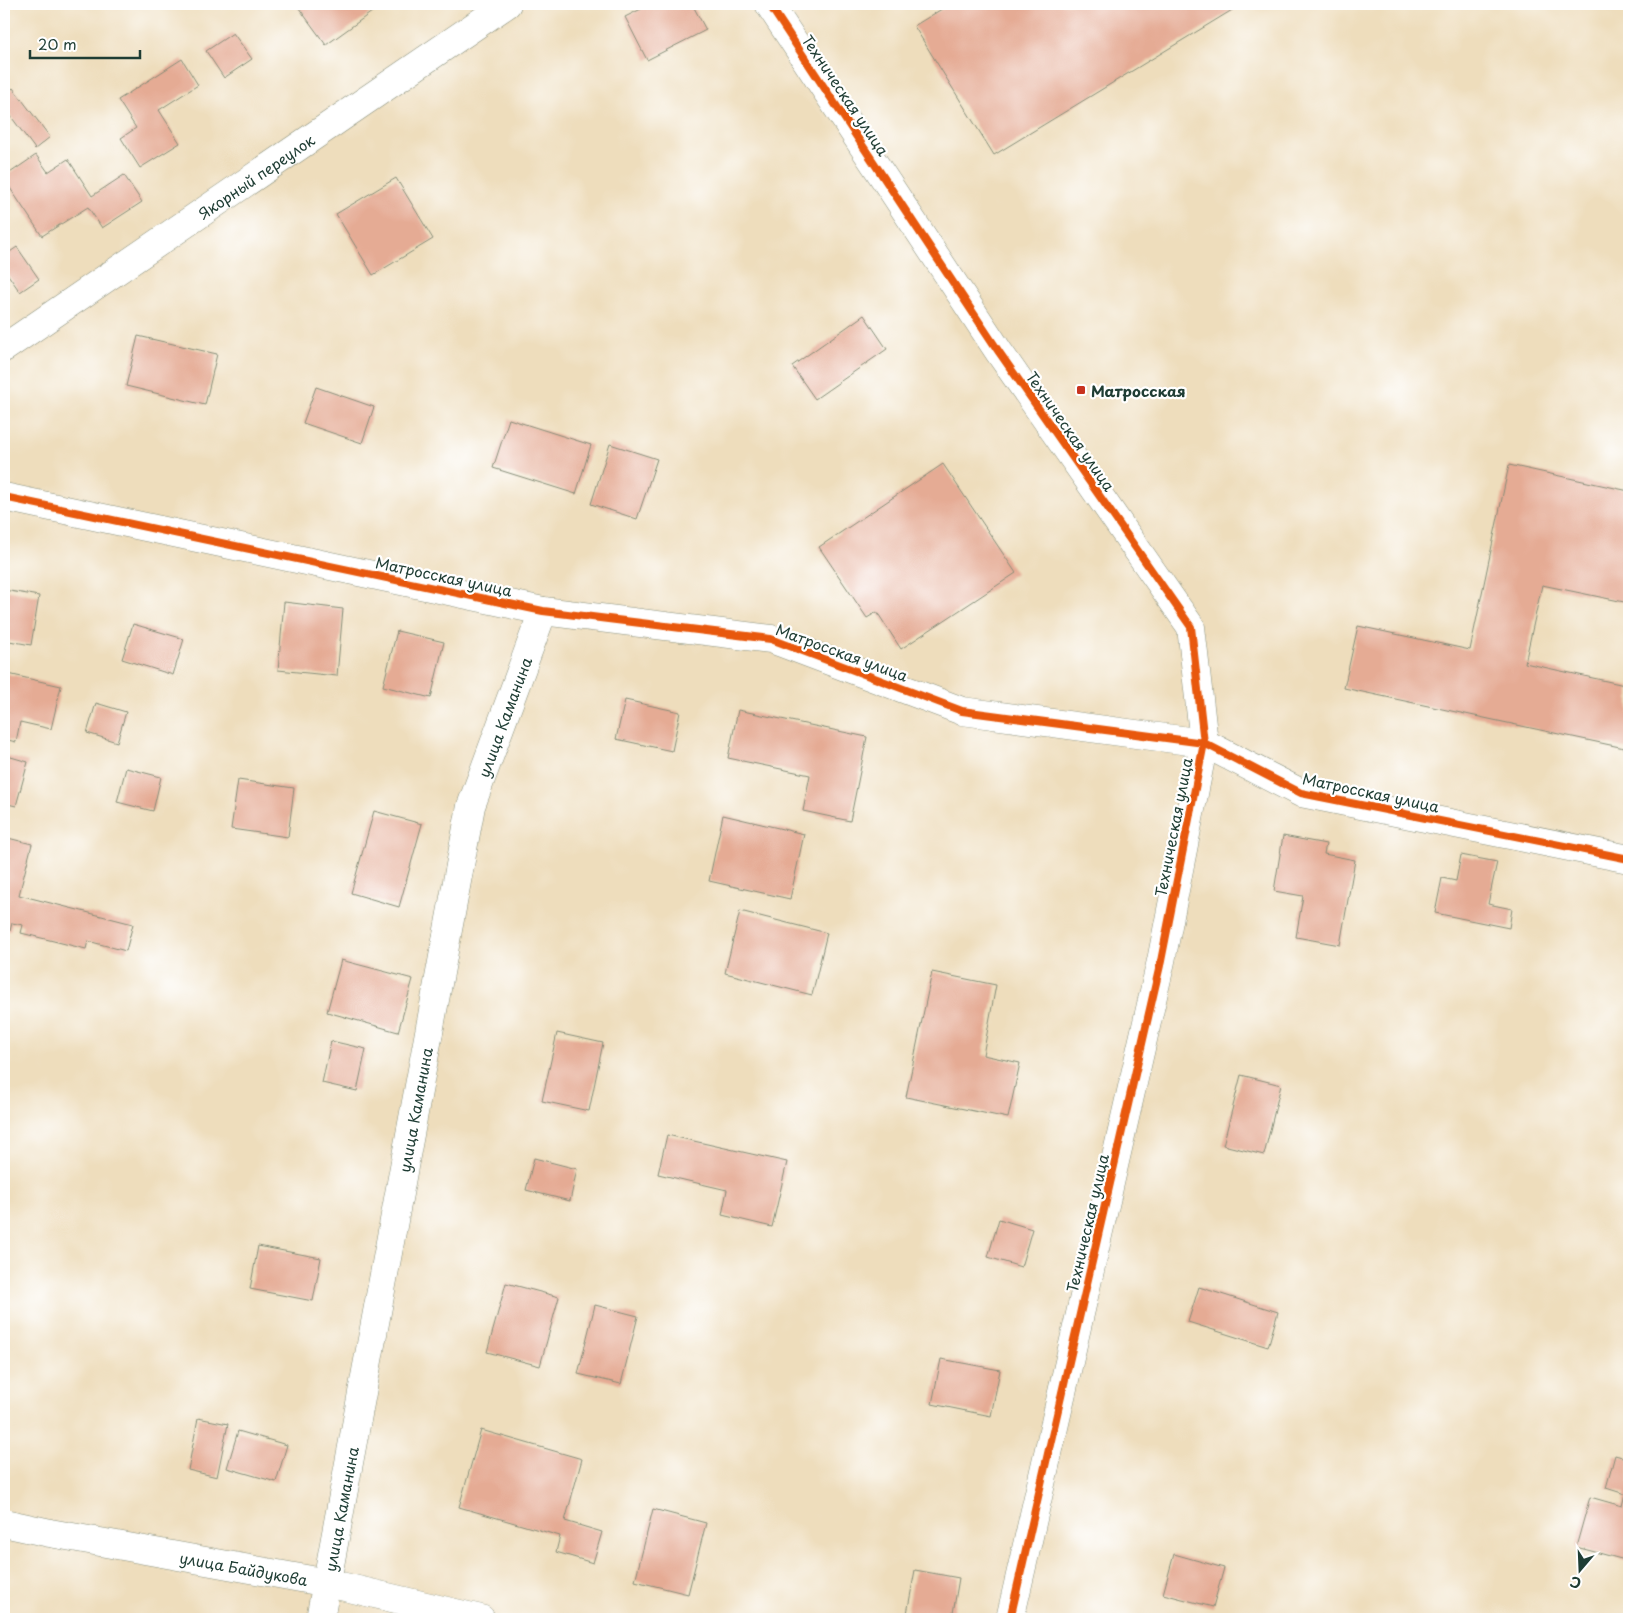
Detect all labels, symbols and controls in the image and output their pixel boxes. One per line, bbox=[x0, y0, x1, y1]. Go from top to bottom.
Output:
scale bar bbox=[30, 28, 140, 60]
street label: Техническая улица bbox=[797, 30, 895, 160]
text: 20 m bbox=[38, 32, 77, 55]
street label: Якорный переулок bbox=[193, 128, 319, 224]
street label: Техническая улица bbox=[1021, 367, 1121, 496]
place label: Матросская bbox=[1091, 379, 1186, 402]
marker: Матросская bbox=[1075, 384, 1087, 396]
street label: Матросская улица bbox=[374, 550, 515, 602]
street label: Матросская улица bbox=[773, 617, 912, 687]
street label: улица Каманина bbox=[471, 653, 537, 780]
street label: Техническая улица bbox=[1148, 755, 1198, 899]
street label: Матросская улица bbox=[1301, 766, 1442, 818]
street label: улица Каманина bbox=[392, 1045, 438, 1174]
street label: Техническая улица bbox=[1060, 1151, 1114, 1294]
street label: улица Каманина bbox=[318, 1444, 363, 1573]
street label: улица Байдукова bbox=[178, 1545, 310, 1591]
north arrow bbox=[1556, 1546, 1606, 1596]
text: С bbox=[1567, 1571, 1584, 1594]

